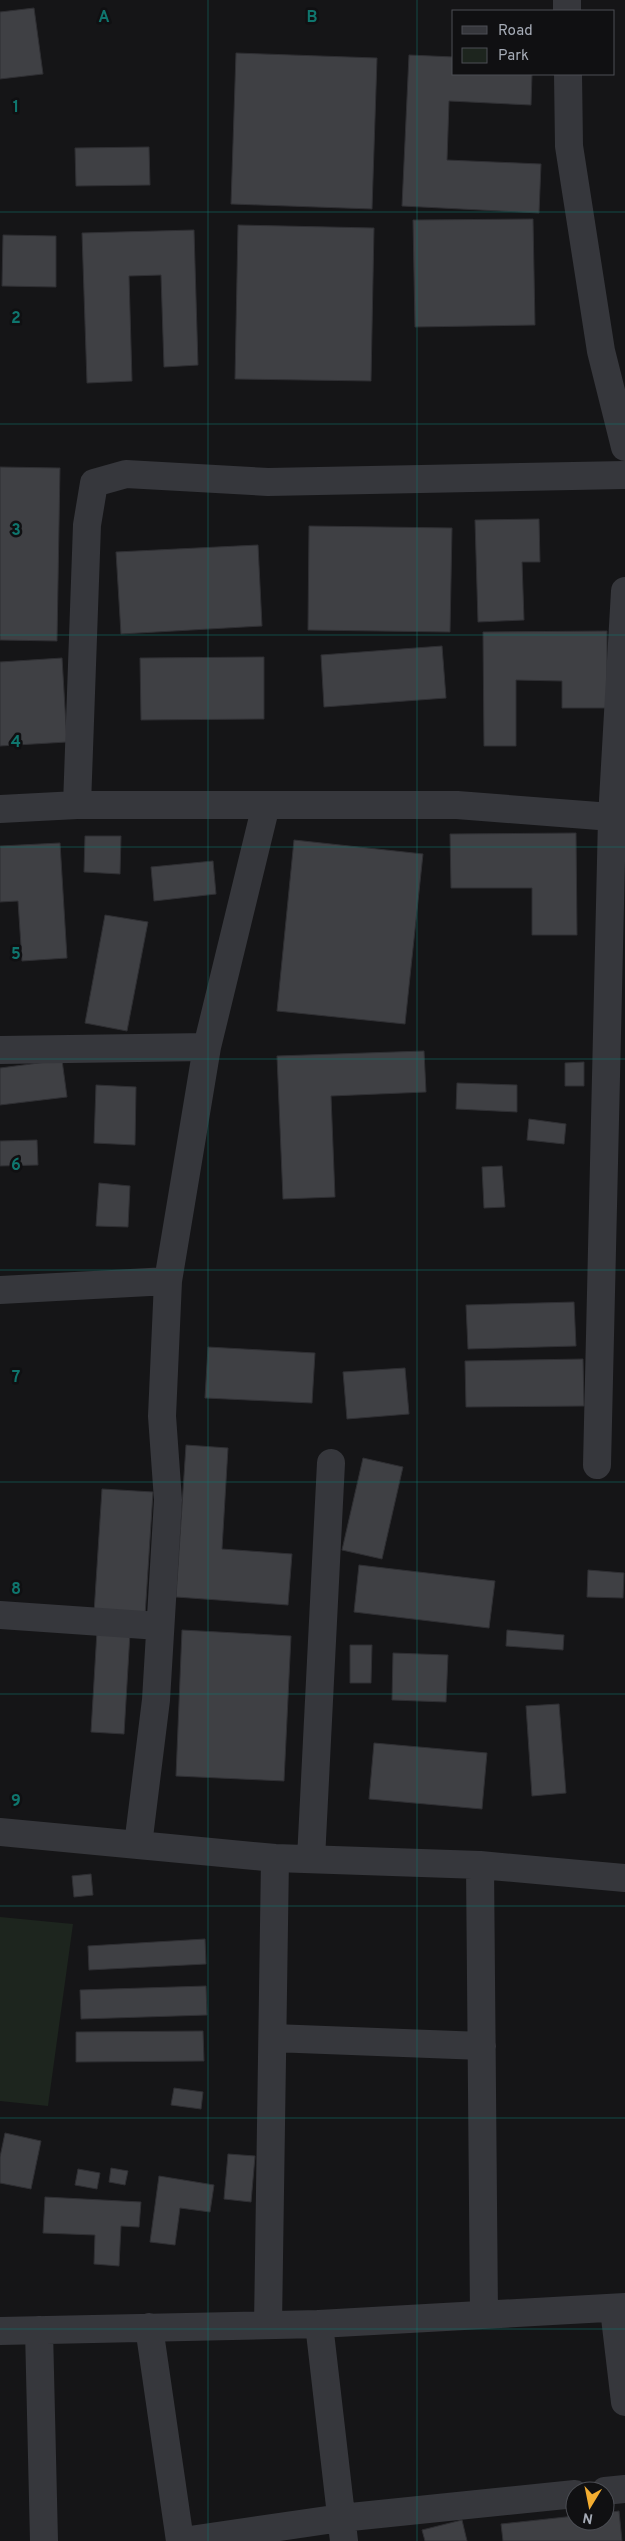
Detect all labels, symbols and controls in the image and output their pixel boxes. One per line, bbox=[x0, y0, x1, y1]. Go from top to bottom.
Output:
text: A bbox=[98, 8, 110, 28]
text: B bbox=[306, 8, 318, 28]
legend bbox=[452, 10, 615, 75]
text: Road bbox=[498, 22, 533, 41]
text: Park bbox=[498, 47, 529, 66]
text: 1 bbox=[13, 98, 19, 118]
text: 2 bbox=[11, 309, 21, 329]
text: 3 bbox=[11, 521, 21, 541]
text: 4 bbox=[11, 733, 21, 753]
text: 5 bbox=[11, 945, 21, 965]
text: 6 bbox=[11, 1156, 21, 1176]
text: 7 bbox=[12, 1368, 20, 1388]
text: 8 bbox=[11, 1580, 21, 1600]
text: 9 bbox=[11, 1792, 21, 1812]
north arrow bbox=[565, 2481, 615, 2531]
text: N bbox=[582, 2508, 594, 2527]

